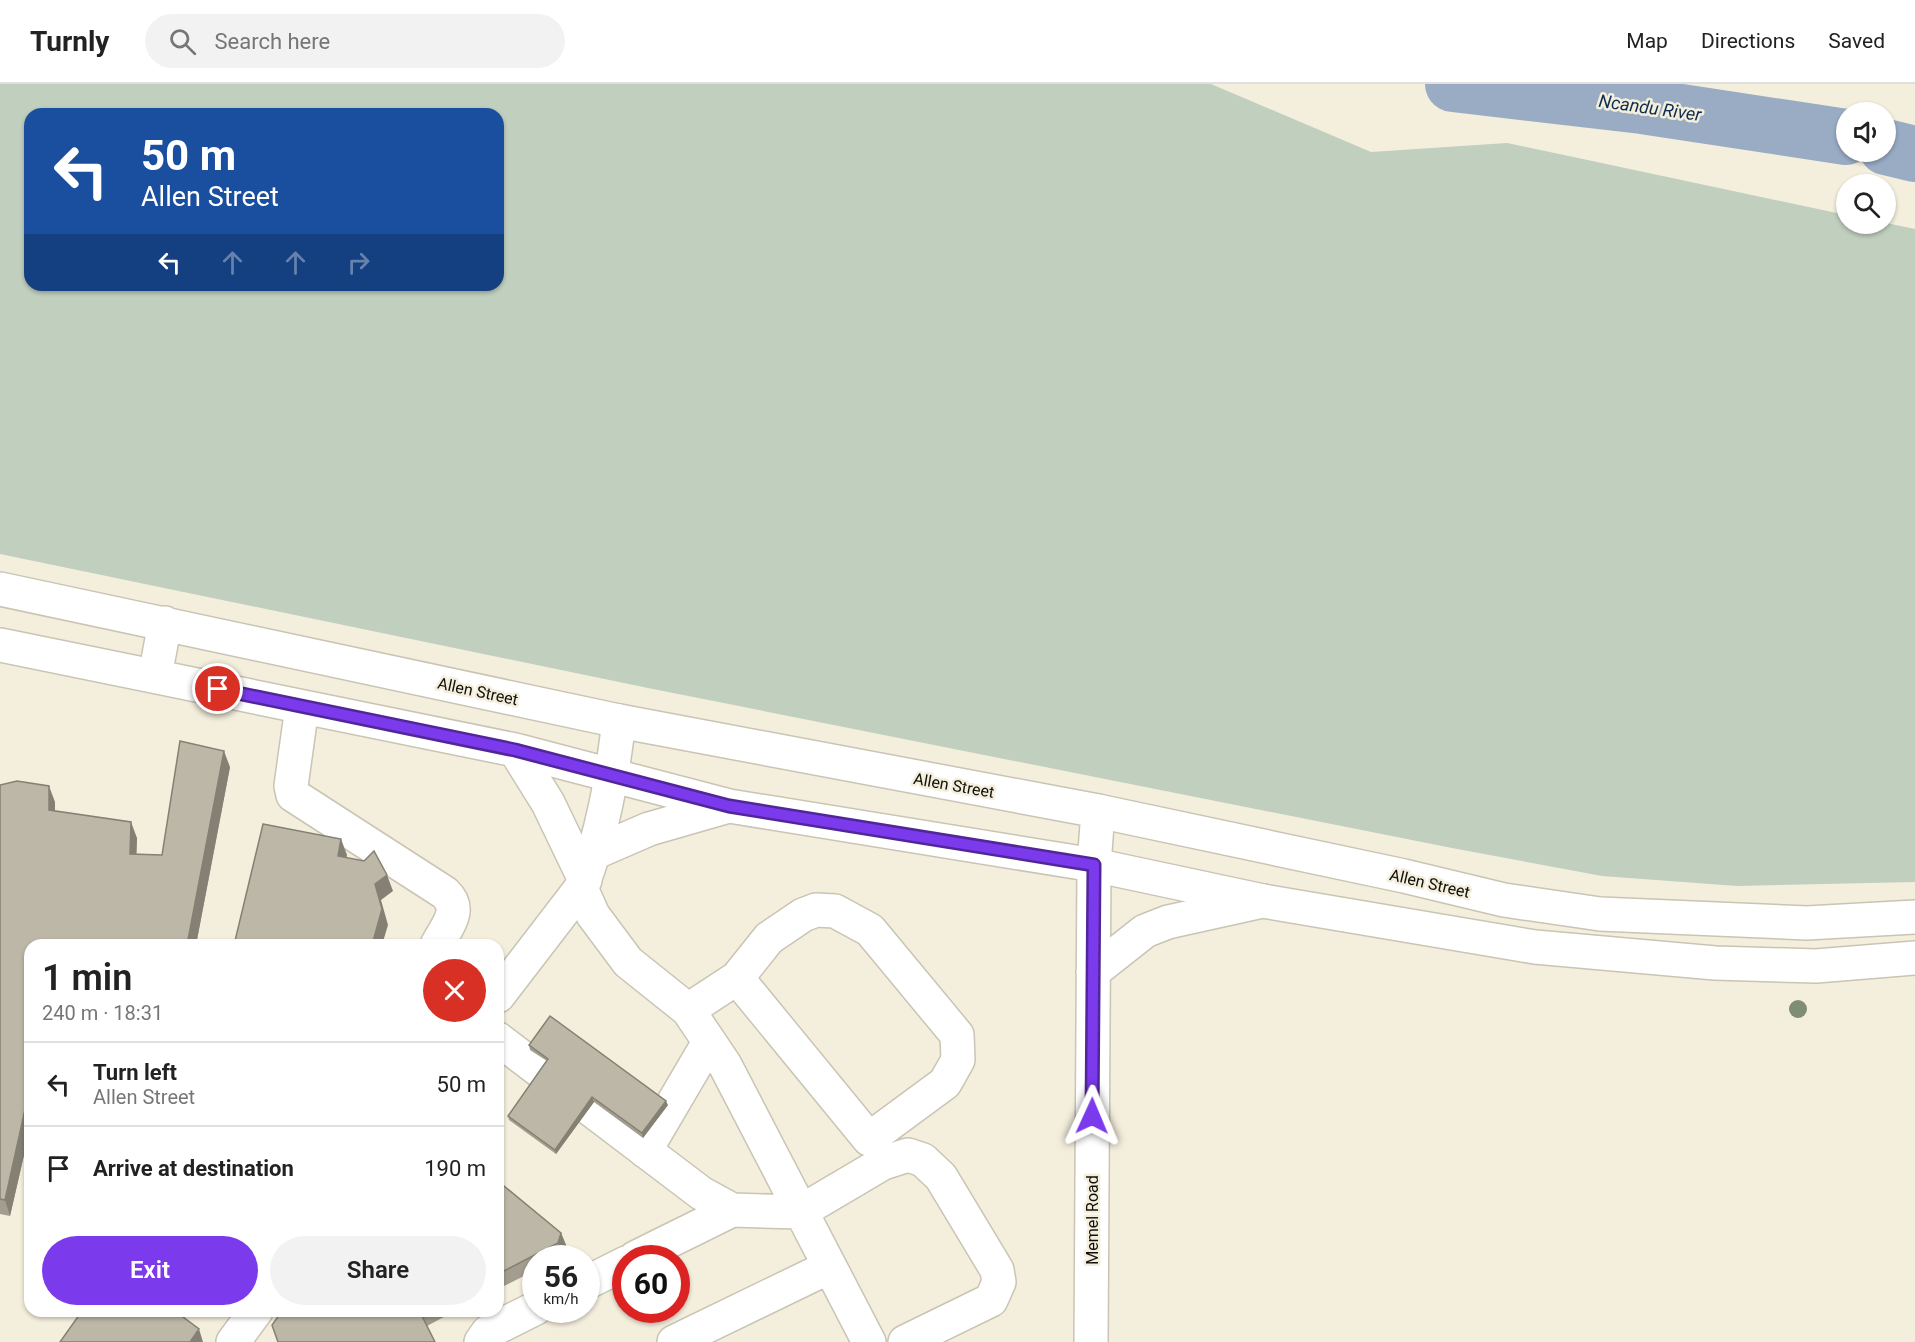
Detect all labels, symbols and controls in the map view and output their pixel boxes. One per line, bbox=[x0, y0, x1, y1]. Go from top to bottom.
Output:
search box bbox=[145, 14, 565, 68]
text: Turnly bbox=[30, 25, 109, 58]
icon: search bbox=[166, 25, 199, 58]
text: Search here bbox=[214, 29, 330, 54]
text: Map bbox=[1626, 29, 1668, 53]
text: Directions bbox=[1701, 29, 1795, 53]
text: Saved bbox=[1828, 29, 1885, 53]
water label: Ncandu River bbox=[1598, 90, 1704, 125]
map controls bbox=[1836, 102, 1896, 234]
button: sound bbox=[1836, 102, 1896, 162]
text: 50 m bbox=[141, 131, 236, 180]
icon: left bbox=[42, 132, 120, 210]
button: search bbox=[1836, 174, 1896, 234]
text: Allen Street bbox=[141, 181, 279, 213]
icon: left bbox=[153, 246, 186, 279]
icon: ahead bbox=[216, 246, 249, 279]
icon: ahead bbox=[279, 246, 312, 279]
icon: right bbox=[342, 246, 375, 279]
pin bbox=[192, 663, 243, 714]
icon: arrive bbox=[201, 672, 234, 705]
street label: Allen Street bbox=[436, 674, 520, 709]
street label: Allen Street bbox=[912, 769, 996, 802]
street label: Allen Street bbox=[1388, 865, 1472, 902]
text: 1 min bbox=[42, 957, 132, 999]
button: close bbox=[423, 959, 486, 1022]
text: 240 m · 18:31 bbox=[42, 1001, 163, 1025]
text: Turn left bbox=[93, 1060, 177, 1085]
icon: left bbox=[42, 1068, 75, 1101]
text: 50 m bbox=[437, 1072, 486, 1097]
position arrow bbox=[1060, 1084, 1124, 1148]
text: Allen Street bbox=[93, 1085, 195, 1109]
icon: arrive bbox=[42, 1152, 75, 1185]
text: Arrive at destination bbox=[93, 1156, 294, 1181]
text: 190 m bbox=[424, 1156, 486, 1181]
street label: Memel Road bbox=[1083, 1175, 1102, 1265]
button: Exit bbox=[42, 1236, 258, 1305]
button: Share bbox=[270, 1236, 486, 1305]
speed limit sign: 60 bbox=[612, 1245, 690, 1323]
text: 56 bbox=[544, 1259, 578, 1294]
text: km/h bbox=[543, 1290, 579, 1308]

